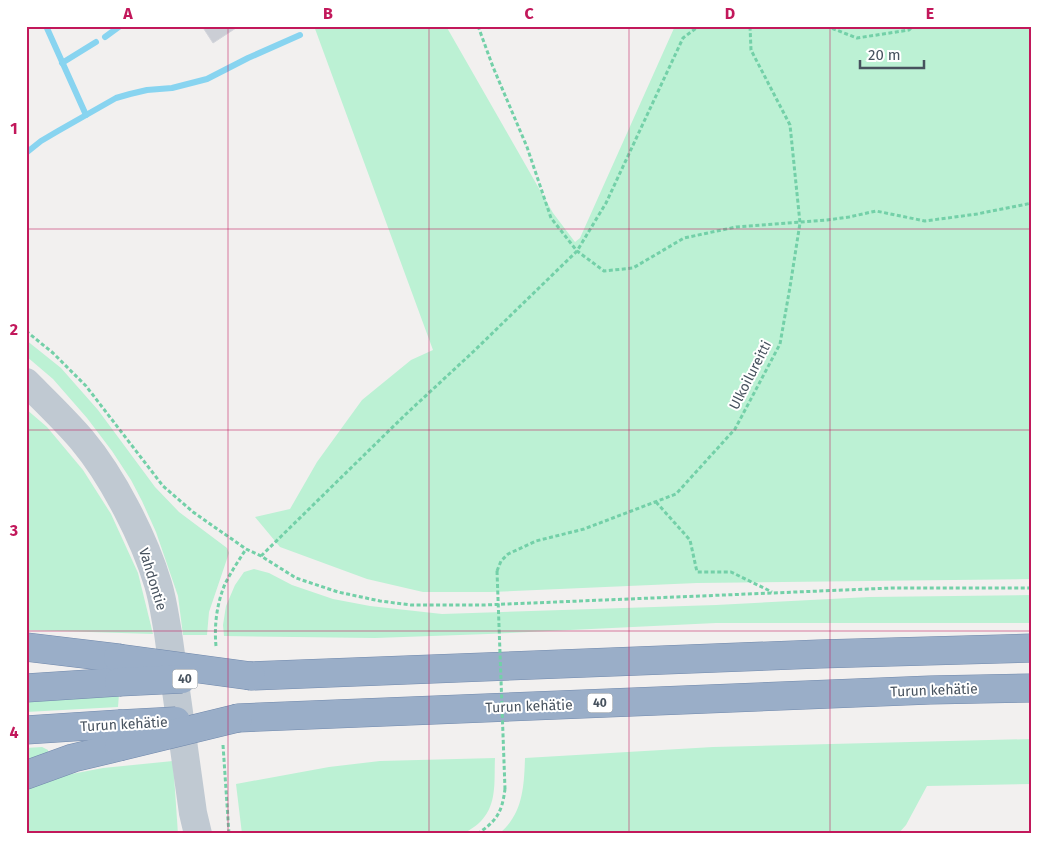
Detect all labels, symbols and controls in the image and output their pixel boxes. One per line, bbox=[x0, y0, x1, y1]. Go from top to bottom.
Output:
text: A bbox=[122, 4, 133, 23]
text: B bbox=[323, 4, 333, 23]
text: C bbox=[524, 4, 534, 23]
text: D bbox=[725, 4, 735, 23]
text: E bbox=[926, 4, 934, 23]
scale bar bbox=[860, 38, 924, 70]
text: 20 m bbox=[868, 46, 901, 64]
text: 1 bbox=[10, 119, 18, 138]
text: 2 bbox=[10, 320, 18, 339]
street label: Ulkoilureitti bbox=[726, 338, 775, 413]
text: 3 bbox=[9, 521, 18, 540]
street label: Vahdontie bbox=[135, 546, 170, 612]
road number: 40 bbox=[172, 670, 198, 689]
street label: Turun kehätie bbox=[890, 680, 978, 701]
road number: 40 bbox=[588, 694, 612, 712]
street label: Turun kehätie bbox=[485, 696, 573, 717]
street label: Turun kehätie bbox=[80, 714, 168, 735]
text: 4 bbox=[9, 723, 19, 742]

